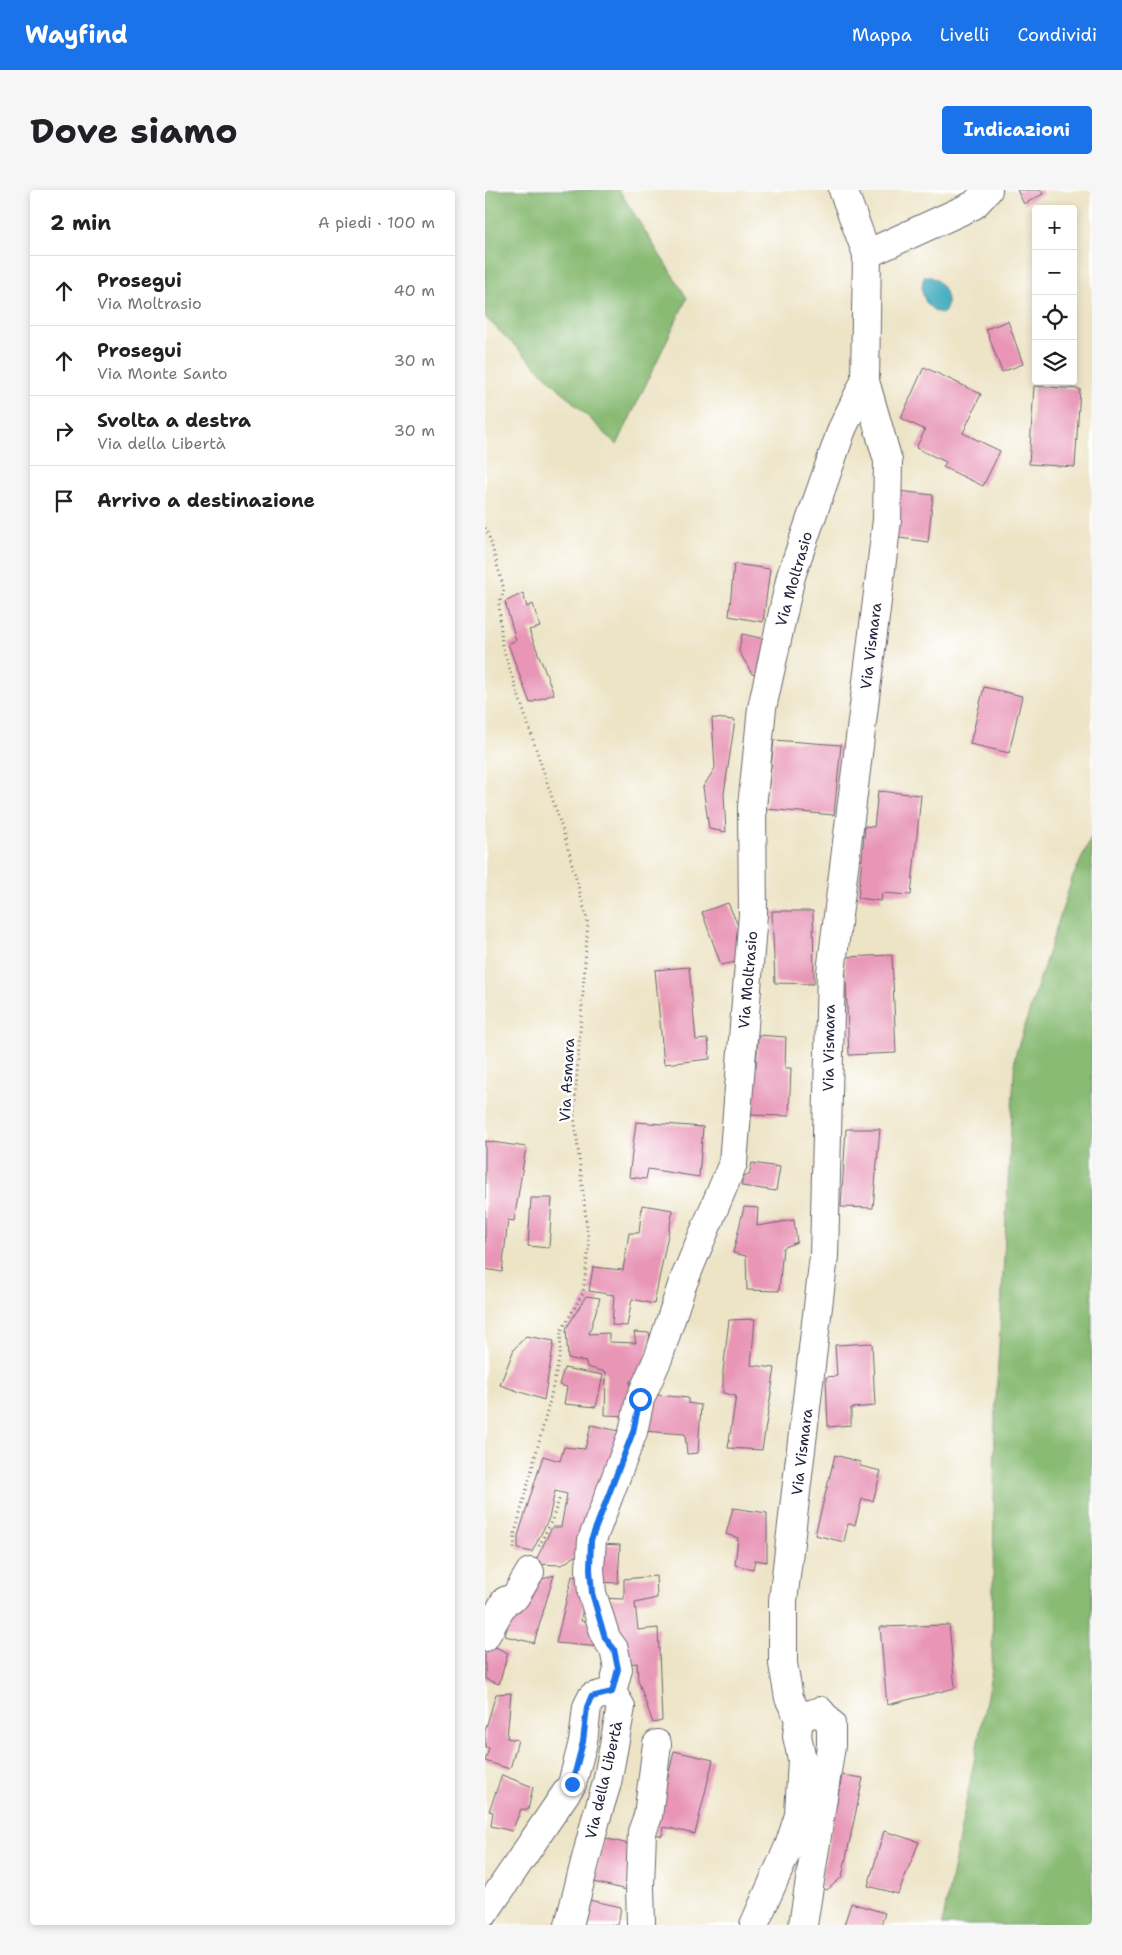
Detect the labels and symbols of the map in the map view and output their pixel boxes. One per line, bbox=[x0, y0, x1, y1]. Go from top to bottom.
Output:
street label: Via Moltrasio bbox=[771, 529, 817, 629]
street label: Via Vismara bbox=[856, 601, 886, 691]
street label: Via Moltrasio bbox=[734, 930, 762, 1030]
street label: Via Vismara bbox=[818, 1004, 840, 1092]
street label: Via Asmara bbox=[555, 1037, 579, 1122]
route start bbox=[629, 1388, 652, 1411]
street label: Via Vismara bbox=[787, 1407, 817, 1497]
street label: Via della Libertà bbox=[581, 1718, 627, 1841]
route end bbox=[561, 1773, 584, 1796]

